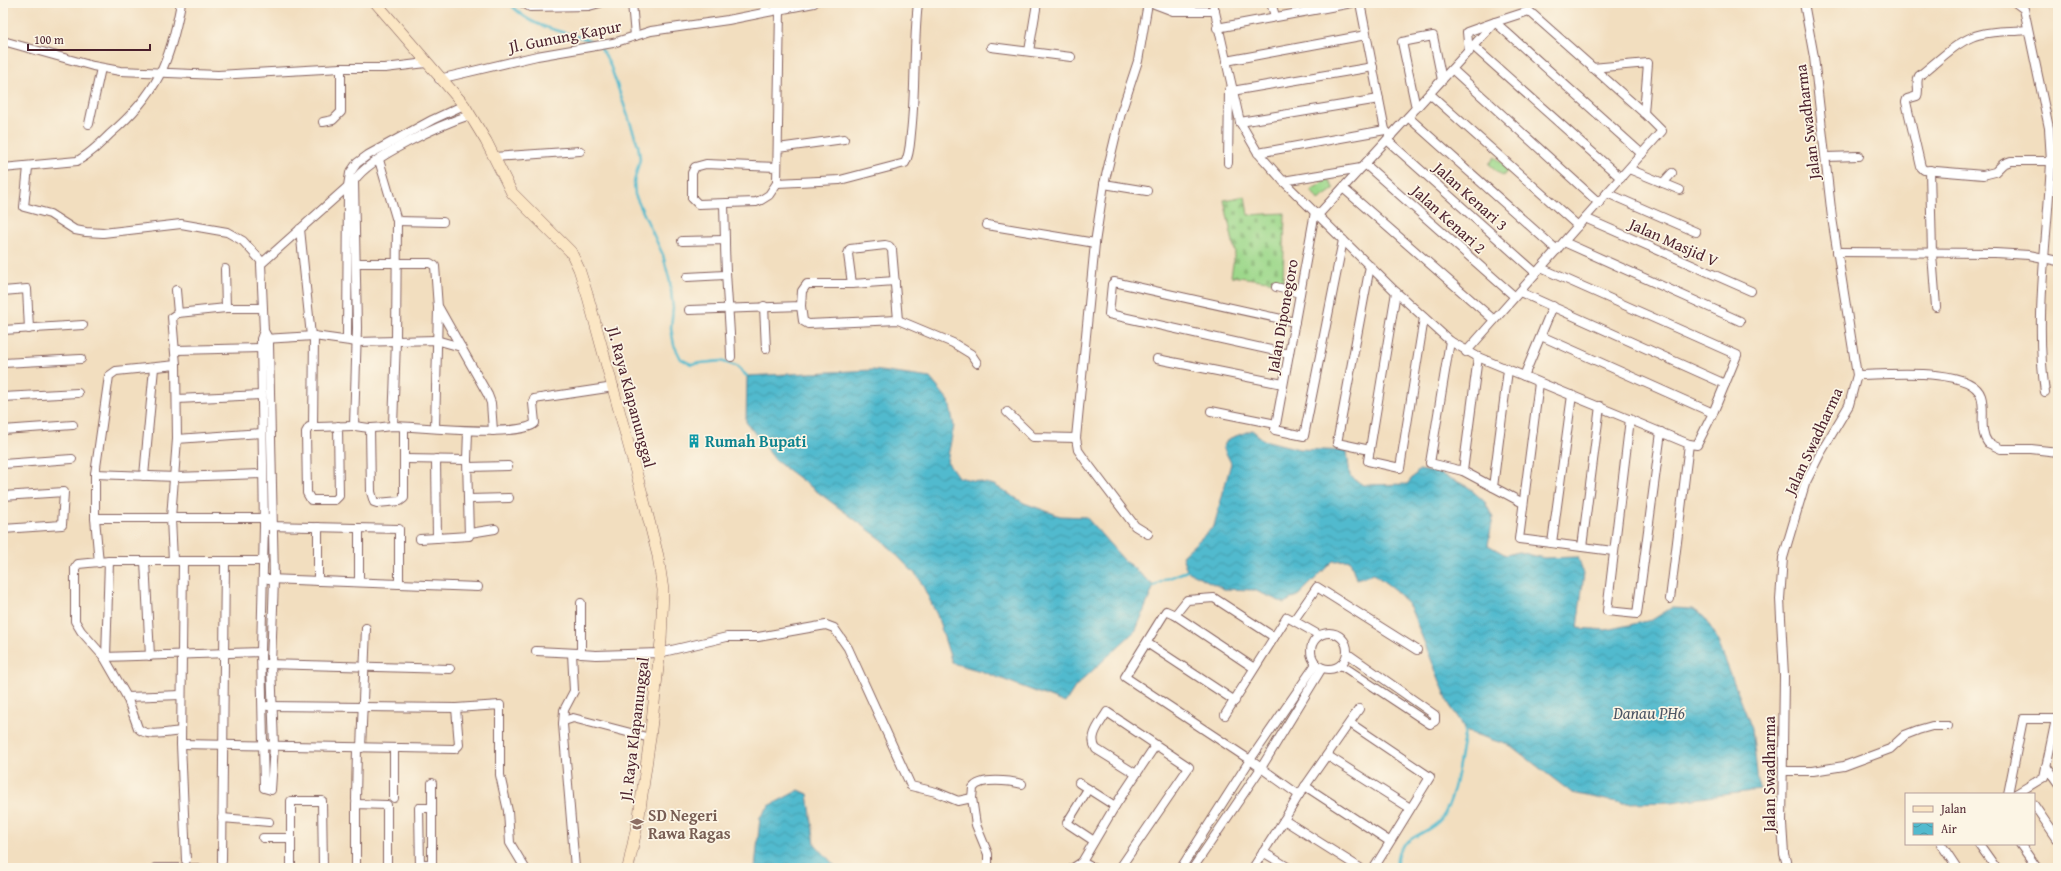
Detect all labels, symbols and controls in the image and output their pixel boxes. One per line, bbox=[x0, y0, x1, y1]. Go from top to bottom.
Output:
street label: Jl. Gunung Kapur bbox=[505, 13, 624, 59]
scale bar bbox=[28, 26, 150, 52]
text: 100 m bbox=[34, 31, 64, 48]
street label: Jalan Swadharma bbox=[1788, 63, 1826, 183]
street label: Jalan Kenari 3 bbox=[1427, 155, 1514, 236]
street label: Jalan Kenari 2 bbox=[1405, 178, 1492, 259]
street label: Jalan Masjid V bbox=[1624, 211, 1723, 273]
street label: Jalan Diponegoro bbox=[1260, 257, 1304, 377]
street label: Jl. Raya Klapanunggal bbox=[601, 322, 662, 471]
street label: Jalan Swadharma bbox=[1777, 383, 1849, 500]
place label: Rumah Bupati bbox=[705, 429, 806, 453]
building icon: Rumah Bupati bbox=[686, 433, 702, 449]
street label: Jl. Raya Klapanunggal bbox=[613, 655, 655, 804]
water label: Danau PH6 bbox=[1612, 700, 1685, 725]
street label: Jalan Swadharma bbox=[1757, 716, 1781, 834]
legend bbox=[1905, 793, 2035, 845]
text: Jalan bbox=[1939, 800, 1966, 817]
place label: SD Negeri Rawa Ragas bbox=[648, 803, 731, 845]
school or university icon: SD Negeri Rawa Ragas bbox=[629, 816, 645, 832]
text: Air bbox=[1941, 820, 1957, 837]

